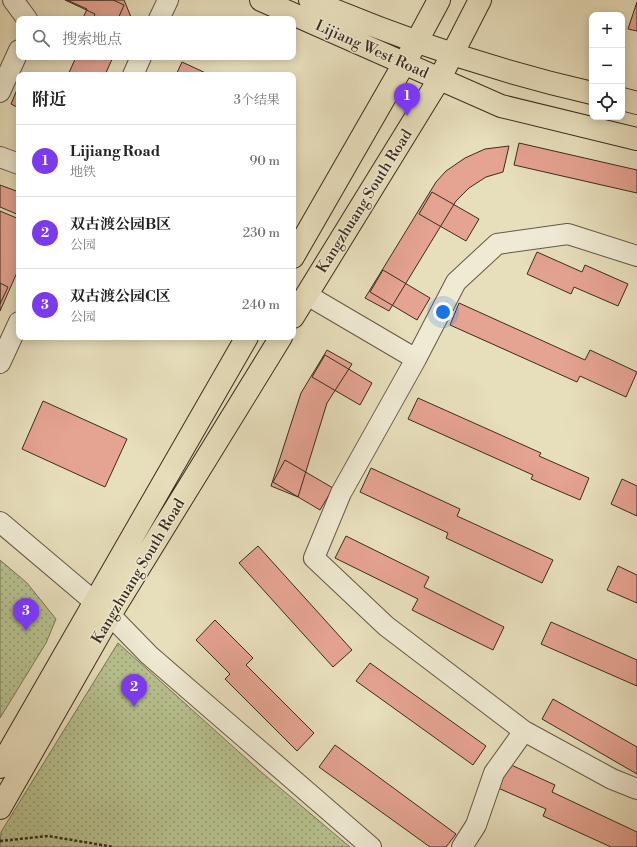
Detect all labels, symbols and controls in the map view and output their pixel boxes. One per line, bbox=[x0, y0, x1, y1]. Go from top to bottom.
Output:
map controls bbox=[589, 12, 625, 120]
button: + bbox=[589, 12, 625, 48]
search box bbox=[16, 16, 296, 60]
street label: Lijiang West Road bbox=[312, 16, 432, 83]
icon: search bbox=[30, 27, 52, 49]
text: 搜索地点 bbox=[62, 30, 122, 49]
button: − bbox=[589, 48, 625, 84]
pin: 1 bbox=[394, 83, 420, 116]
button: locate bbox=[589, 84, 625, 120]
text: 附近 bbox=[32, 89, 66, 111]
text: 3个结果 bbox=[234, 92, 280, 108]
street label: Kangzhuang South Road bbox=[312, 126, 417, 277]
text: Lijiang Road bbox=[70, 142, 160, 161]
text: 1 bbox=[42, 153, 48, 169]
text: 90 m bbox=[249, 153, 280, 169]
text: 地铁 bbox=[70, 164, 96, 180]
text: 双古渡公园B区 bbox=[70, 215, 171, 234]
text: 2 bbox=[41, 225, 49, 241]
text: 230 m bbox=[243, 225, 280, 241]
text: 公园 bbox=[70, 237, 96, 253]
text: 双古渡公园C区 bbox=[70, 287, 171, 306]
text: 3 bbox=[41, 297, 49, 313]
text: 240 m bbox=[242, 297, 280, 313]
your location bbox=[433, 302, 453, 322]
text: 公园 bbox=[70, 309, 96, 325]
street label: Kangzhuang South Road bbox=[88, 495, 190, 647]
pin: 3 bbox=[13, 598, 39, 631]
pin: 2 bbox=[121, 674, 147, 707]

